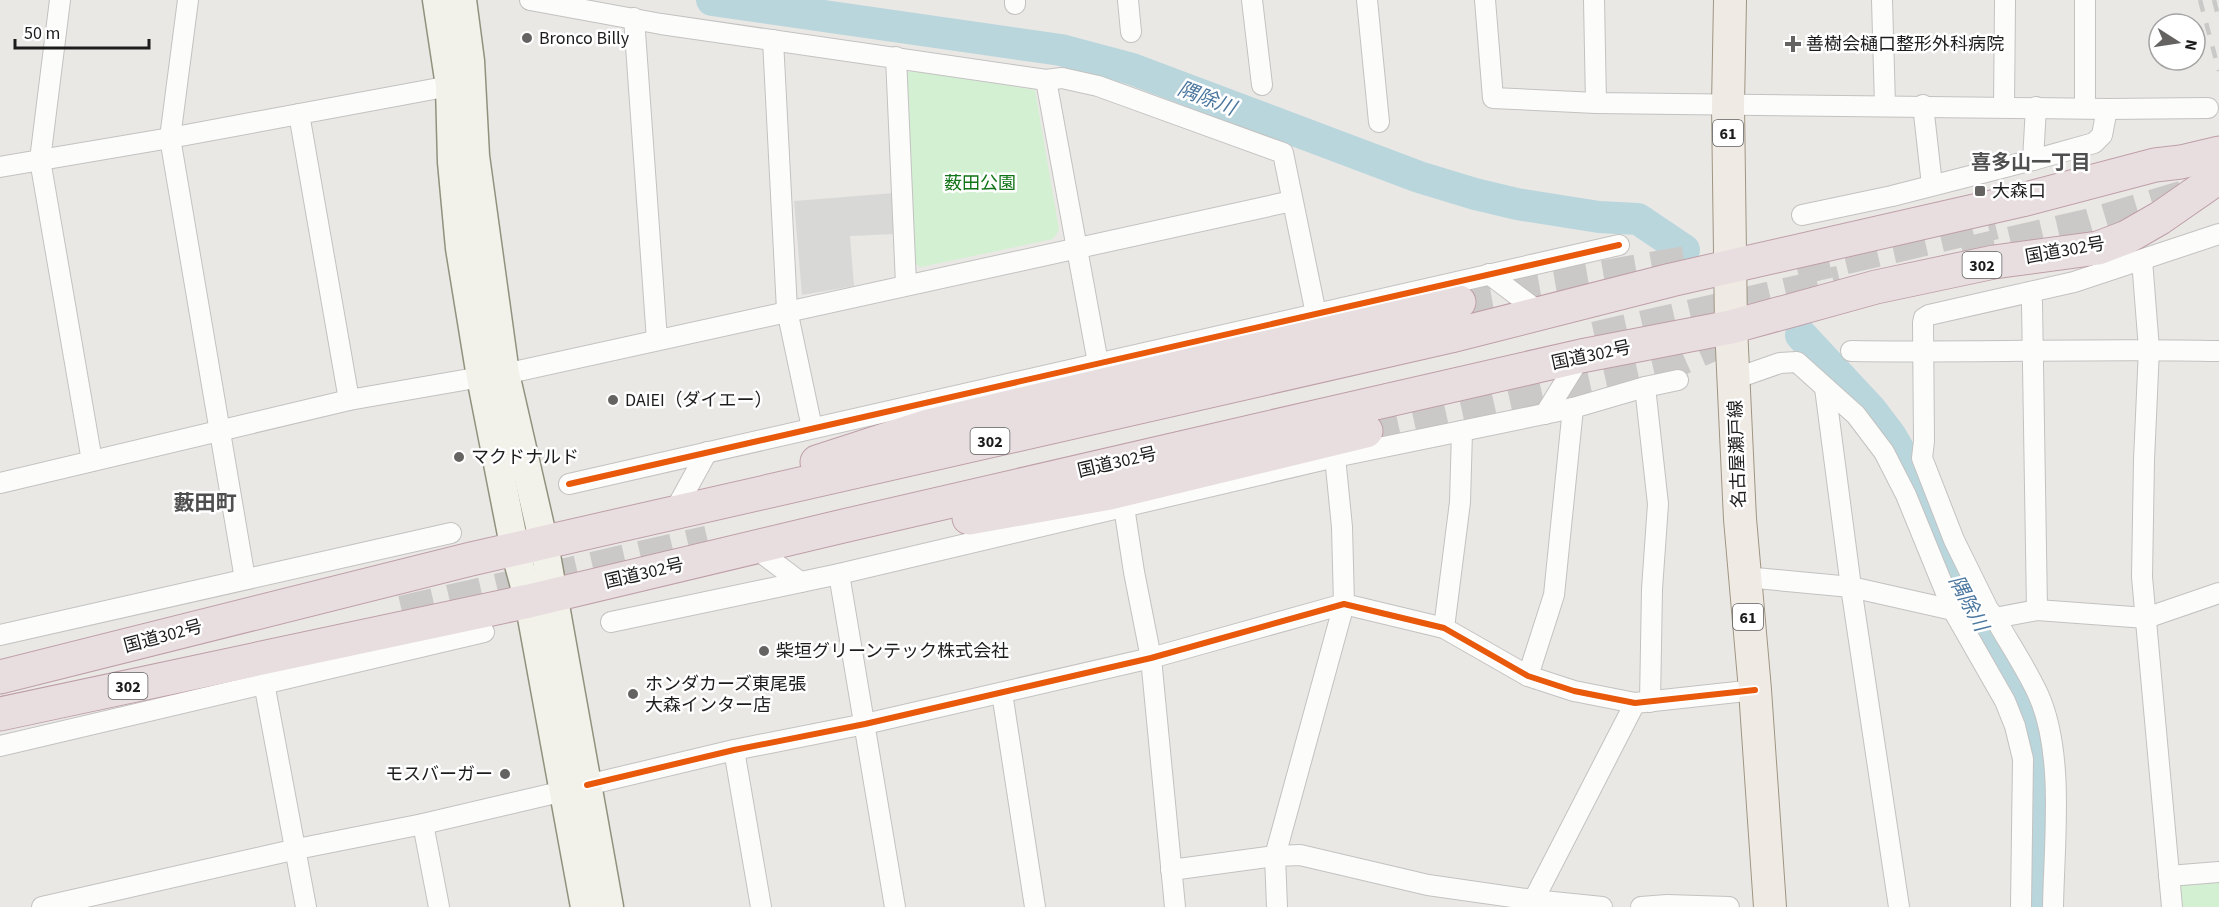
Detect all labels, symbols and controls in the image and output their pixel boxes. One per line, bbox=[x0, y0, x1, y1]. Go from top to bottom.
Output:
scale bar bbox=[15, 12, 148, 50]
north arrow bbox=[2147, 12, 2207, 72]
text: 50 m bbox=[24, 21, 60, 46]
place label: Bronco Billy bbox=[539, 26, 630, 51]
marker: Bronco Billy bbox=[520, 31, 534, 45]
place label: 善樹会樋口整形外科病院 bbox=[1806, 32, 2004, 57]
marker: 善樹会樋口整形外科病院 bbox=[1784, 35, 1802, 53]
text: N bbox=[2179, 37, 2203, 52]
water label: 隅除川 bbox=[1174, 75, 1242, 123]
road number: 61 bbox=[1713, 120, 1743, 146]
district label: 喜多山一丁目 bbox=[1971, 149, 2091, 177]
park label: 薮田公園 bbox=[944, 171, 1016, 196]
place label: 大森口 bbox=[1992, 179, 2046, 204]
marker: 大森口 bbox=[1973, 184, 1987, 198]
street label: 国道302号 bbox=[2023, 231, 2107, 270]
road number: 302 bbox=[1962, 252, 2002, 278]
street label: 国道302号 bbox=[1549, 335, 1633, 376]
place label: DAIEI（ダイエー） bbox=[625, 388, 772, 413]
marker: DAIEI（ダイエー） bbox=[606, 393, 620, 407]
street label: 名古屋瀬戸線 bbox=[1723, 400, 1752, 508]
road number: 302 bbox=[970, 428, 1010, 454]
street label: 国道302号 bbox=[1075, 441, 1159, 484]
place label: マクドナルド bbox=[471, 445, 579, 470]
marker: マクドナルド bbox=[452, 450, 466, 464]
district label: 藪田町 bbox=[174, 488, 237, 518]
street label: 国道302号 bbox=[602, 552, 686, 595]
water label: 隅除川 bbox=[1942, 570, 1996, 638]
road number: 61 bbox=[1733, 604, 1763, 630]
street label: 国道302号 bbox=[121, 614, 205, 659]
place label: 柴垣グリーンテック株式会社 bbox=[776, 639, 1009, 664]
marker: 柴垣グリーンテック株式会社 bbox=[757, 644, 771, 658]
place label: ホンダカーズ東尾張 大森インター店 bbox=[645, 672, 806, 718]
road number: 302 bbox=[108, 673, 148, 699]
marker: ホンダカーズ東尾張 大森インター店 bbox=[626, 687, 640, 701]
place label: モスバーガー bbox=[385, 762, 493, 787]
marker: モスバーガー bbox=[498, 767, 512, 781]

